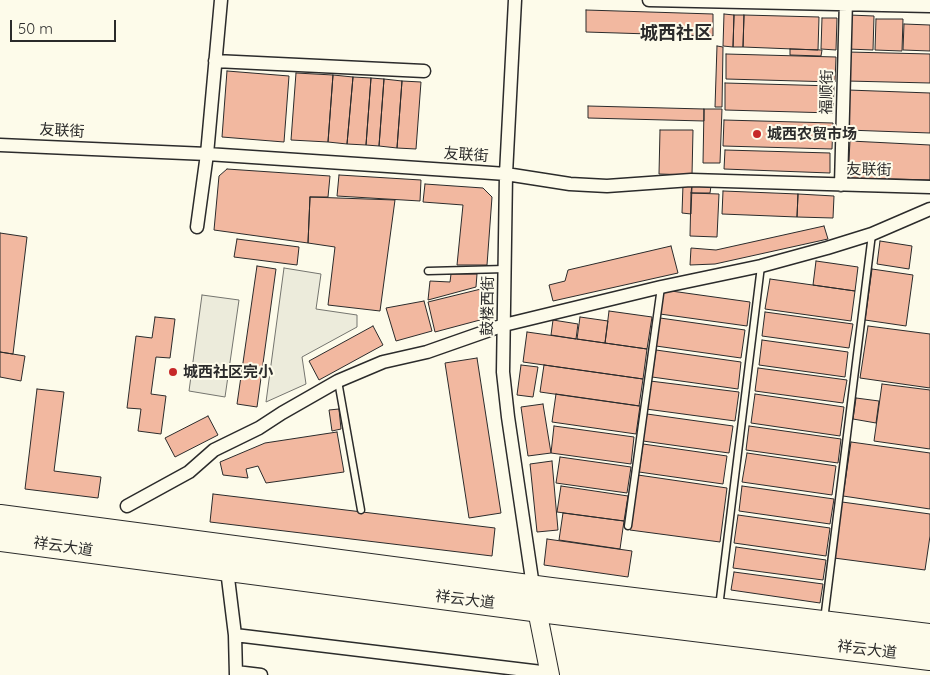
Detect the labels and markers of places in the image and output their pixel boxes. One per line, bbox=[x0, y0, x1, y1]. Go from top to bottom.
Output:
place label: 城西农贸市场 bbox=[767, 125, 857, 143]
marker: 城西农贸市场 bbox=[751, 128, 763, 140]
place label: 城西社区完小 bbox=[183, 363, 273, 381]
marker: 城西社区完小 bbox=[167, 366, 179, 378]

